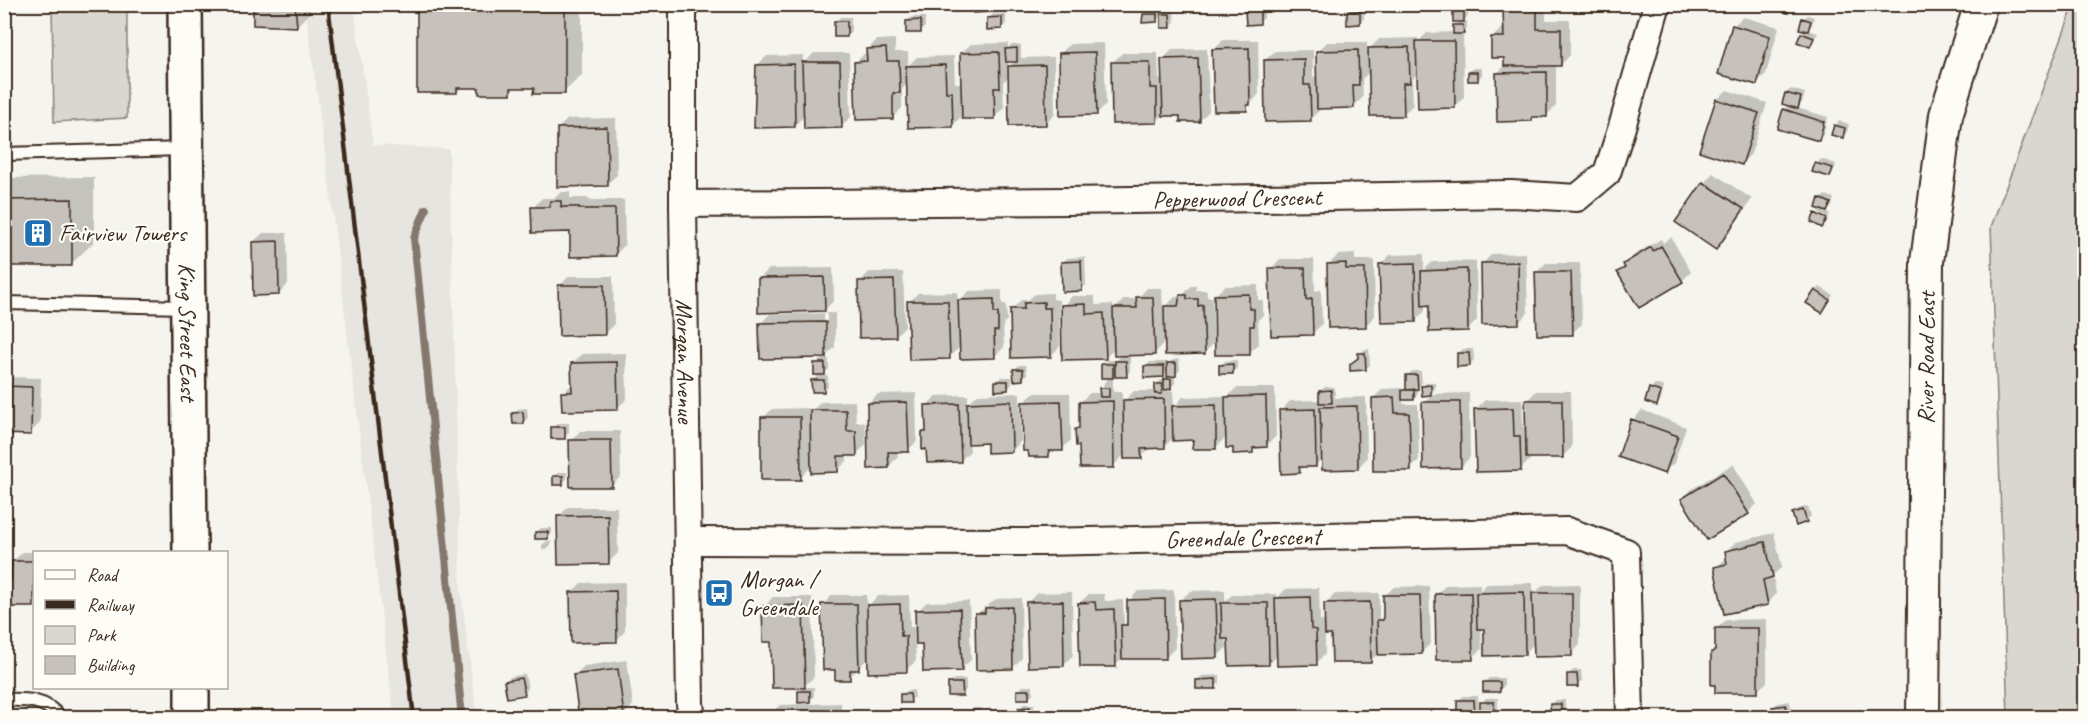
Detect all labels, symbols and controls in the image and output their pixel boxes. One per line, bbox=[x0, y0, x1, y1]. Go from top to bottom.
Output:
street label: Pepperwood Crescent bbox=[1152, 182, 1324, 215]
building icon: Fairview Towers bbox=[22, 217, 54, 249]
place label: Fairview Towers bbox=[59, 218, 188, 248]
street label: King Street East bbox=[172, 263, 204, 403]
street label: River Road East bbox=[1911, 290, 1942, 424]
street label: Morgan Avenue bbox=[669, 299, 701, 426]
street label: Greendale Crescent bbox=[1165, 521, 1324, 554]
legend bbox=[33, 551, 228, 689]
text: Road bbox=[87, 564, 120, 586]
place label: Morgan / Greendale bbox=[740, 564, 822, 622]
bus stop icon: Morgan / Greendale bbox=[703, 577, 735, 609]
text: Railway bbox=[87, 594, 135, 616]
text: Park bbox=[87, 624, 117, 646]
text: Building bbox=[87, 654, 136, 676]

